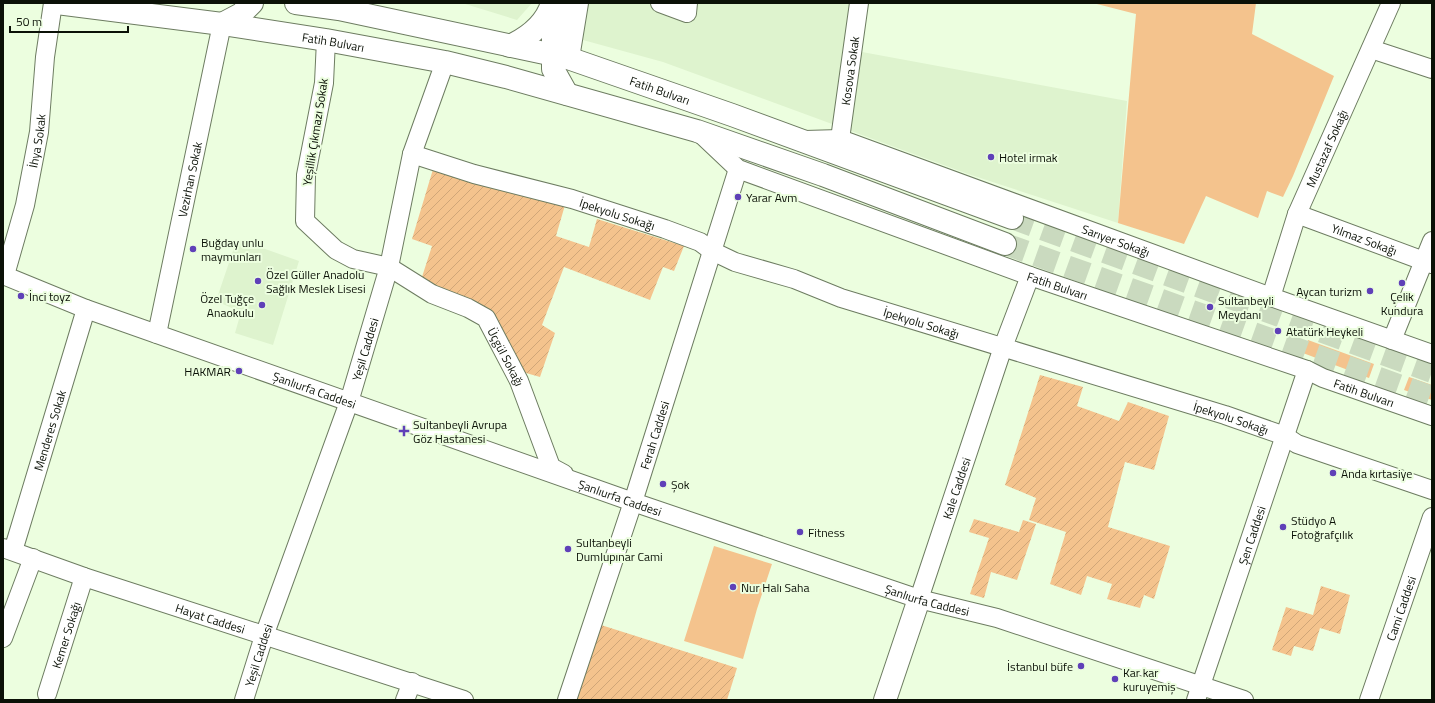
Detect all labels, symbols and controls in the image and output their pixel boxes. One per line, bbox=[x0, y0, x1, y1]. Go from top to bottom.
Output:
scale bar bbox=[10, 8, 128, 34]
text: 50 m bbox=[16, 12, 42, 31]
street label: Fatih Bulvarı bbox=[301, 27, 366, 56]
street label: Kosova Sokak bbox=[835, 35, 864, 106]
street label: Fatih Bulvarı bbox=[627, 71, 693, 109]
street label: Yeşillik Çıkmazı Sokak bbox=[297, 77, 333, 187]
street label: Mustazaf Sokağı bbox=[1301, 106, 1352, 190]
street label: İhya Sokak bbox=[23, 113, 50, 169]
street label: Vezirhan Sokak bbox=[172, 140, 207, 219]
place label: Hotel irmak bbox=[999, 148, 1058, 167]
marker: Hotel irmak bbox=[986, 152, 996, 162]
place label: Yarar Avm bbox=[746, 188, 797, 207]
marker: Yarar Avm bbox=[733, 192, 743, 202]
street label: İpekyolu Sokağı bbox=[577, 193, 658, 235]
street label: Yılmaz Sokağı bbox=[1329, 218, 1400, 260]
street label: Sarıyer Sokağı bbox=[1079, 219, 1153, 261]
place label: Buğday unlu maymunları bbox=[201, 233, 264, 266]
marker: Buğday unlu maymunları bbox=[188, 244, 198, 254]
place label: Özel Güller Anadolu Sağlık Meslek Lisesi bbox=[266, 265, 366, 298]
street label: Fatih Bulvarı bbox=[1025, 266, 1090, 304]
marker: Özel Güller Anadolu Sağlık Meslek Lisesi bbox=[253, 276, 263, 286]
marker: Çelik Kundura bbox=[1397, 278, 1407, 288]
place label: Aycan turizm bbox=[1296, 282, 1362, 301]
marker: Aycan turizm bbox=[1365, 286, 1375, 296]
place label: İnci toyz bbox=[29, 287, 71, 306]
place label: Çelik Kundura bbox=[1381, 287, 1423, 320]
place label: Özel Tuğçe Anaokulu bbox=[200, 289, 254, 322]
marker: İnci toyz bbox=[16, 291, 26, 301]
place label: Sultanbeyli Meydanı bbox=[1218, 291, 1274, 324]
marker: Özel Tuğçe Anaokulu bbox=[257, 300, 267, 310]
street label: İpekyolu Sokağı bbox=[881, 302, 962, 343]
marker: Sultanbeyli Meydanı bbox=[1205, 302, 1215, 312]
street label: Yeşil Caddesi bbox=[346, 315, 383, 383]
place label: Atatürk Heykeli bbox=[1286, 322, 1363, 341]
street label: Üçgül Sokağı bbox=[483, 324, 530, 389]
marker: Atatürk Heykeli bbox=[1273, 326, 1283, 336]
place label: HAKMAR bbox=[184, 362, 231, 381]
marker: HAKMAR bbox=[234, 366, 244, 376]
street label: Şanlıurfa Caddesi bbox=[270, 366, 359, 413]
street label: Fatih Bulvarı bbox=[1331, 373, 1397, 412]
street label: Menderes Sokak bbox=[28, 387, 71, 473]
street label: İpekyolu Sokağı bbox=[1191, 396, 1271, 439]
street label: Ferah Caddesi bbox=[634, 398, 674, 472]
place label: Sultanbeyli Avrupa Göz Hastanesi bbox=[413, 415, 507, 448]
marker: Sultanbeyli Avrupa Göz Hastanesi bbox=[398, 425, 410, 437]
street label: Kale Caddesi bbox=[937, 455, 975, 521]
place label: Anda kırtasiye bbox=[1341, 464, 1412, 483]
marker: Anda kırtasiye bbox=[1328, 468, 1338, 478]
street label: Şanlıurfa Caddesi bbox=[576, 474, 664, 521]
place label: Şok bbox=[671, 475, 690, 494]
marker: Şok bbox=[658, 479, 668, 489]
street label: Şen Caddesi bbox=[1233, 503, 1270, 567]
place label: Stüdyo A Fotoğrafçılık bbox=[1291, 511, 1353, 544]
marker: Stüdyo A Fotoğrafçılık bbox=[1278, 522, 1288, 532]
place label: Fitness bbox=[808, 523, 845, 542]
marker: Fitness bbox=[795, 527, 805, 537]
place label: Sultanbeyli Dumlupınar Cami bbox=[576, 533, 663, 566]
marker: Sultanbeyli Dumlupınar Cami bbox=[563, 544, 573, 554]
street label: Cami Caddesi bbox=[1381, 573, 1421, 643]
place label: Nur Halı Saha bbox=[741, 578, 809, 597]
street label: Şanlıurfa Caddesi bbox=[883, 579, 972, 620]
marker: Nur Halı Saha bbox=[728, 582, 738, 592]
street label: Hayat Caddesi bbox=[173, 598, 248, 638]
street label: Kemer Sokağı bbox=[46, 599, 85, 671]
street label: Yeşil Caddesi bbox=[239, 621, 277, 689]
place label: İstanbul büfe bbox=[1007, 657, 1073, 676]
marker: İstanbul büfe bbox=[1076, 661, 1086, 671]
place label: Kar kar kuruyemiş bbox=[1123, 663, 1176, 696]
marker: Kar kar kuruyemiş bbox=[1110, 674, 1120, 684]

